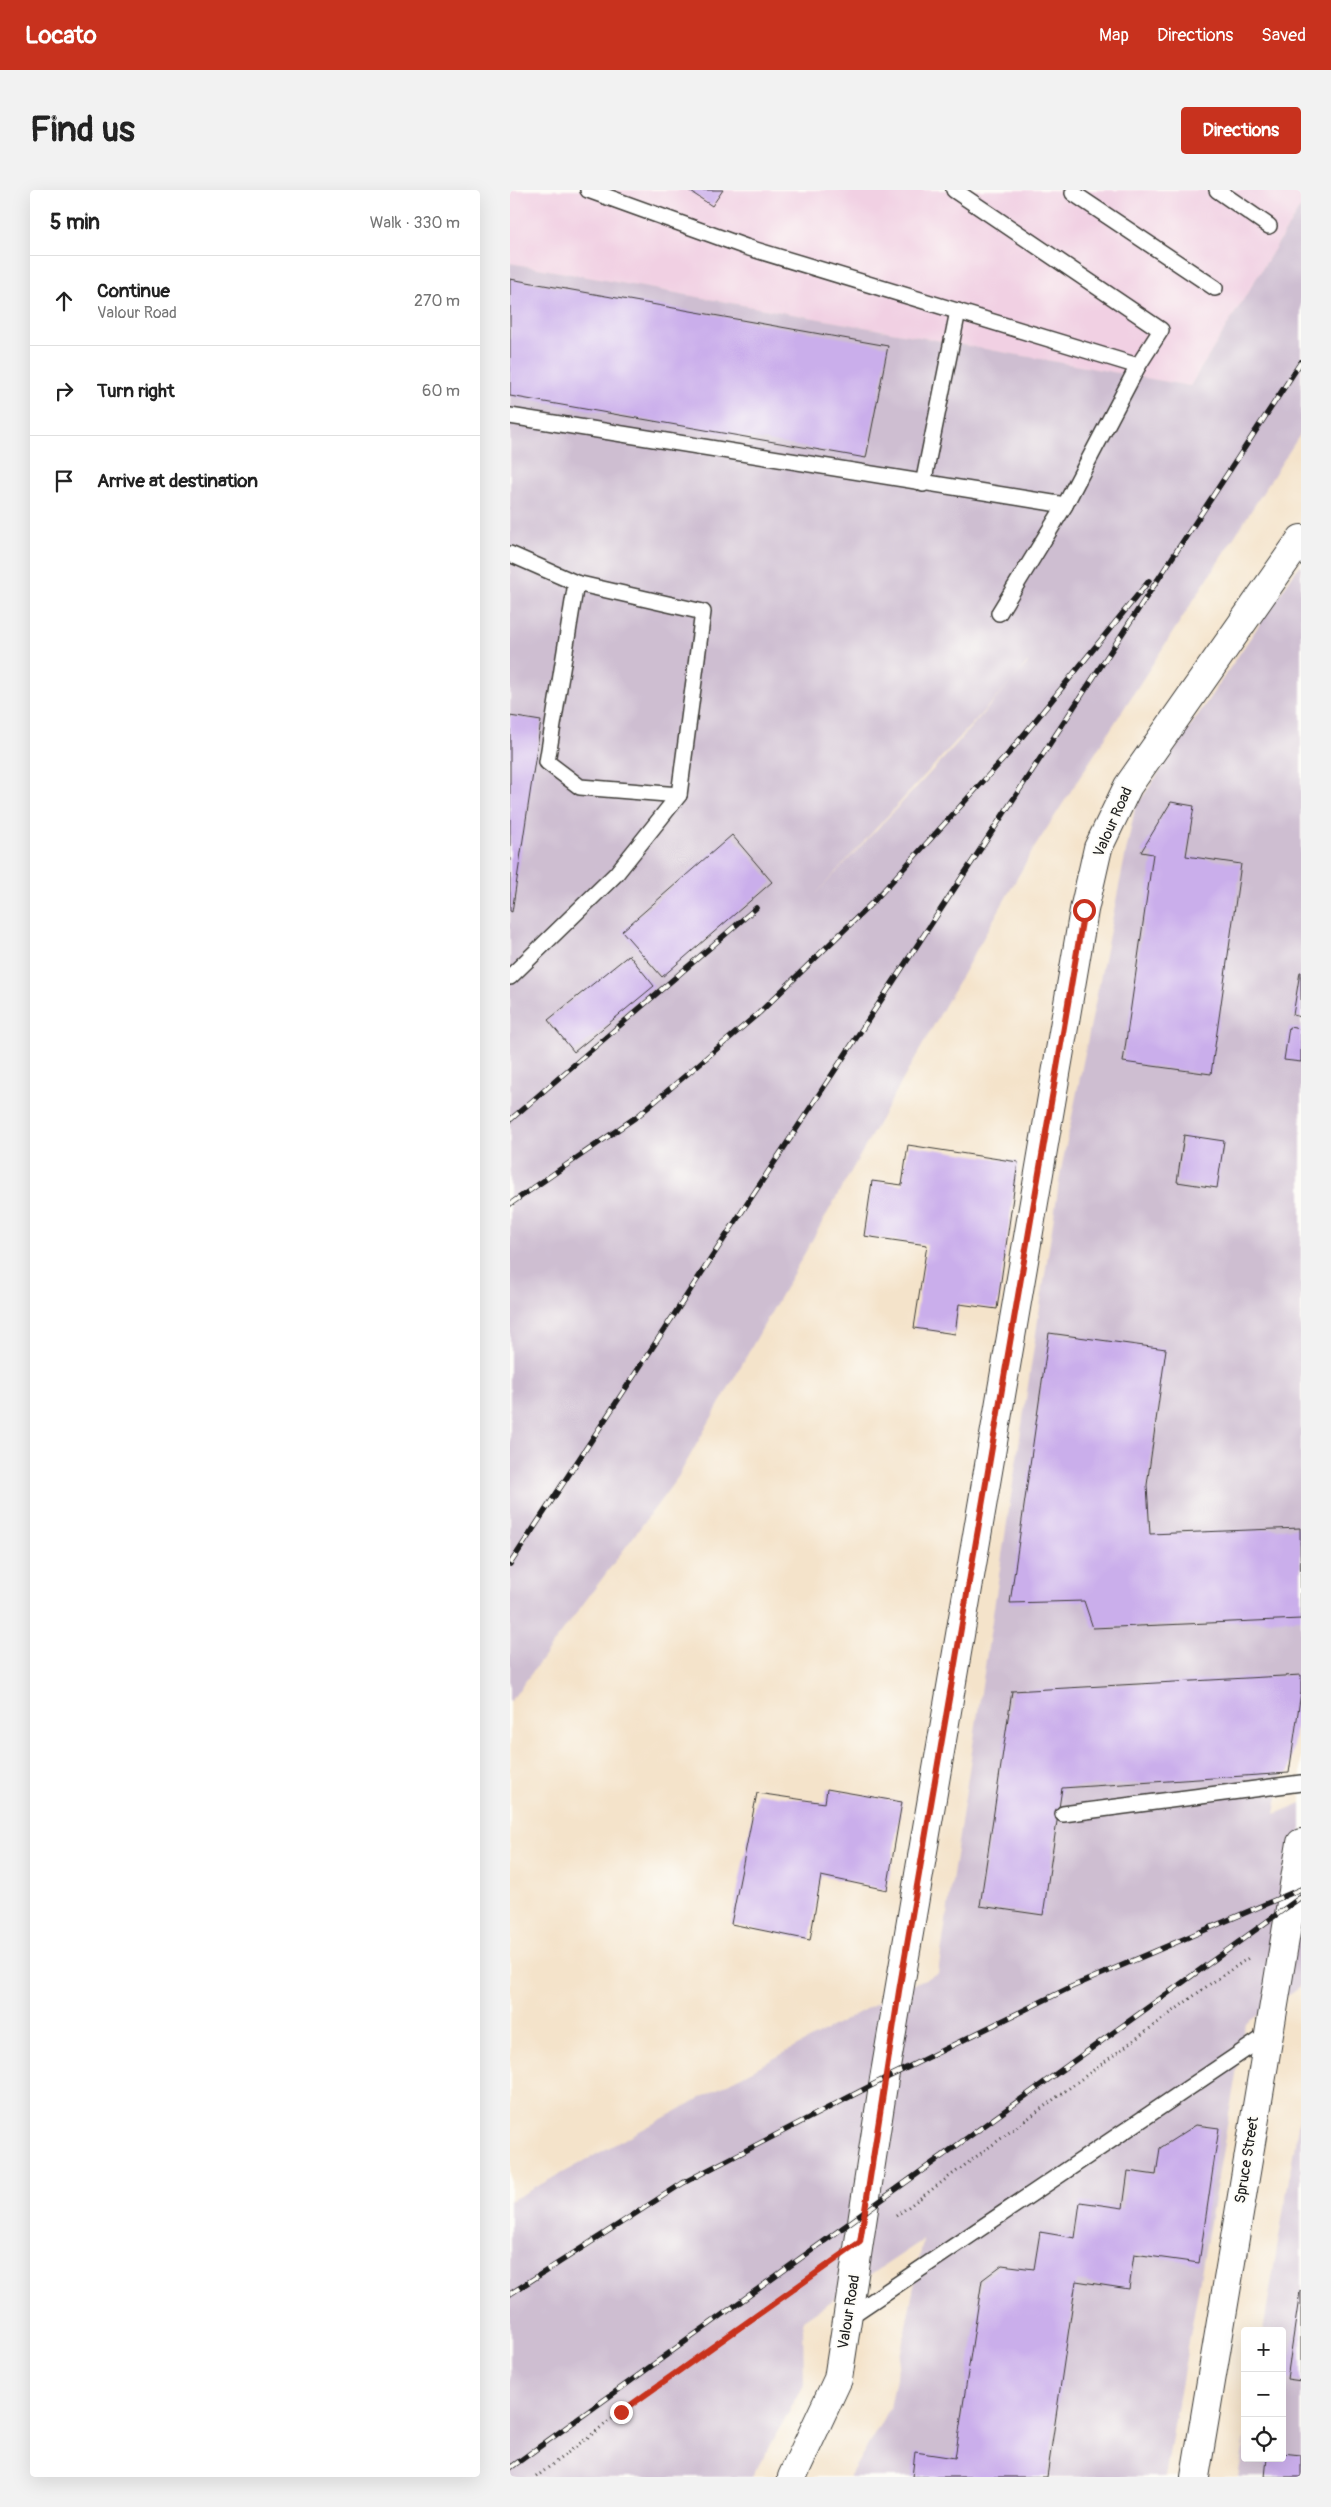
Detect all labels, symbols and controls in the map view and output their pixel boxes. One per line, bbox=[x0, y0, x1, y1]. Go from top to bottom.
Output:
text: Locato bbox=[25, 21, 97, 50]
text: Map bbox=[1099, 24, 1129, 47]
text: Directions bbox=[1157, 24, 1233, 47]
text: Saved bbox=[1261, 24, 1306, 47]
button: Directions bbox=[1181, 107, 1301, 154]
text: Find us bbox=[30, 108, 135, 152]
text: 5 min bbox=[50, 209, 100, 236]
text: Walk · 330 m bbox=[370, 213, 460, 233]
text: Continue bbox=[97, 279, 170, 303]
icon: ahead bbox=[50, 287, 78, 315]
text: 270 m bbox=[414, 291, 460, 311]
text: Valour Road bbox=[97, 303, 177, 323]
icon: right bbox=[50, 377, 78, 405]
text: Turn right bbox=[97, 379, 175, 403]
text: 60 m bbox=[422, 381, 460, 401]
icon: arrive bbox=[50, 467, 78, 495]
text: Arrive at destination bbox=[97, 469, 258, 493]
street label: Valour Road bbox=[1089, 784, 1137, 860]
route start bbox=[1073, 899, 1096, 922]
street label: Spruce Street bbox=[1231, 2114, 1263, 2205]
street label: Valour Road bbox=[834, 2274, 864, 2350]
map controls bbox=[1241, 2327, 1286, 2462]
button: + bbox=[1241, 2327, 1286, 2372]
button: − bbox=[1241, 2372, 1286, 2417]
route end bbox=[610, 2401, 633, 2424]
button: locate bbox=[1241, 2417, 1286, 2462]

